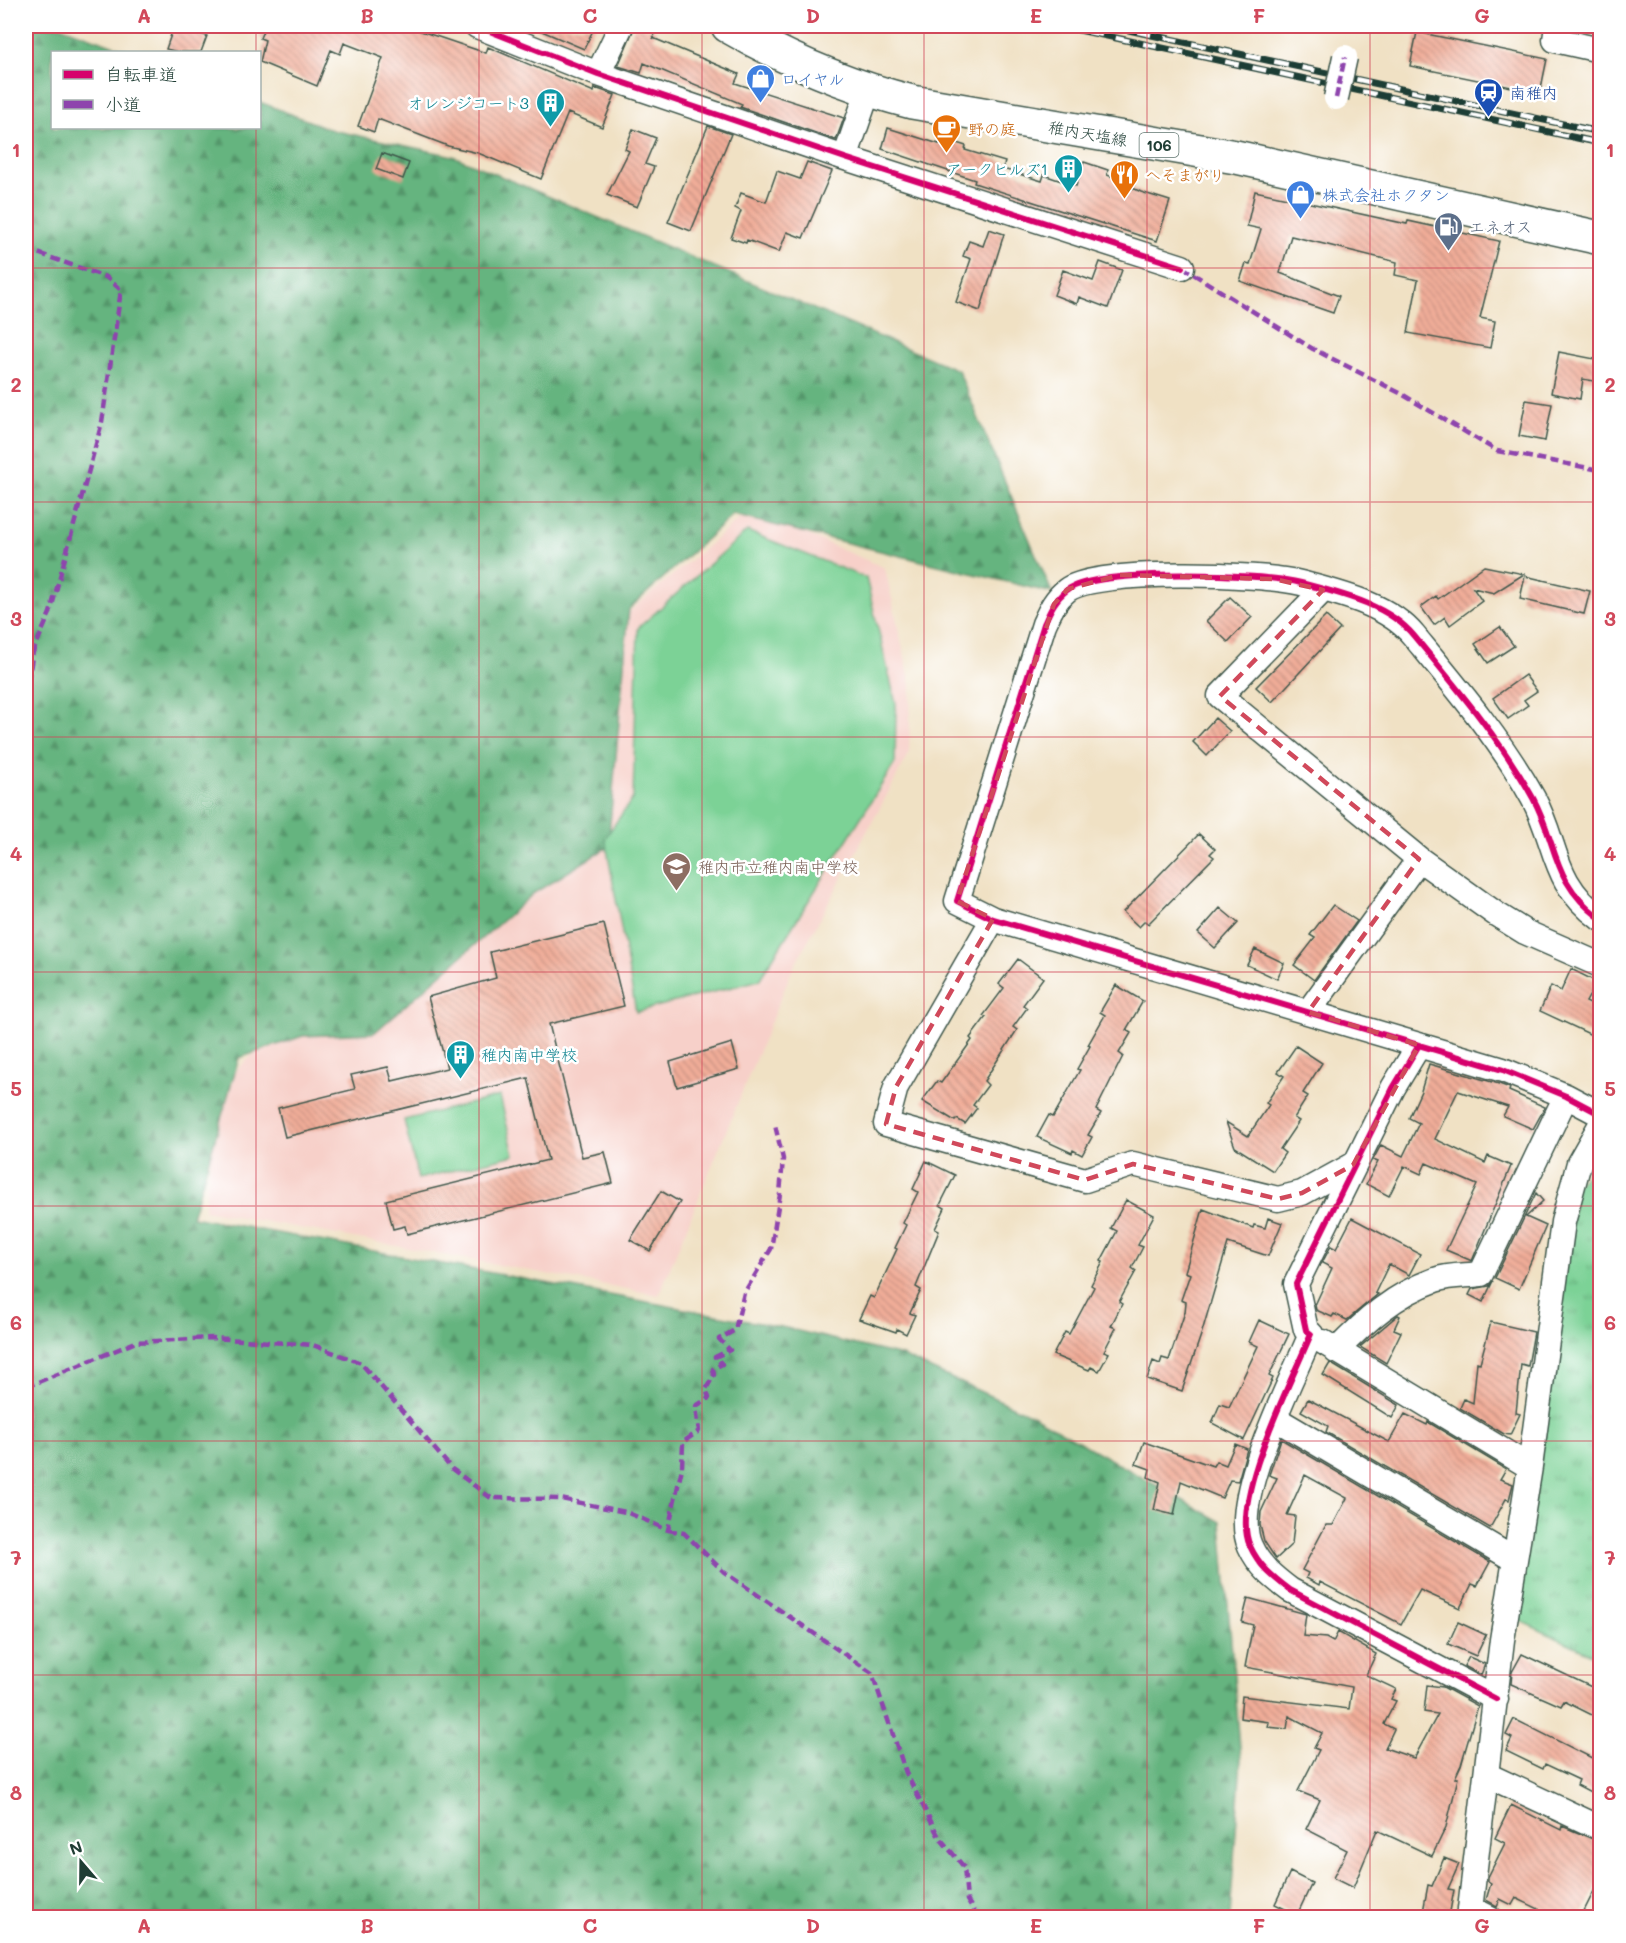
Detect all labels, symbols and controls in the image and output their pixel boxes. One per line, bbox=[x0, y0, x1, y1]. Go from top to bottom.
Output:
text: A bbox=[137, 2, 151, 28]
text: B bbox=[360, 2, 374, 28]
text: C bbox=[583, 2, 598, 28]
text: D bbox=[806, 2, 820, 28]
text: E bbox=[1030, 2, 1042, 28]
text: F bbox=[1253, 2, 1266, 28]
text: G bbox=[1474, 2, 1490, 28]
legend bbox=[51, 51, 261, 129]
text: 自転車道 bbox=[105, 62, 177, 86]
shop icon: ロイヤル bbox=[744, 62, 776, 104]
place label: ロイヤル bbox=[781, 68, 845, 89]
station icon: 南稚内 bbox=[1473, 76, 1505, 118]
place label: 南稚内 bbox=[1510, 82, 1558, 103]
building icon: オレンジコート3 bbox=[534, 86, 566, 128]
text: 小道 bbox=[105, 92, 141, 116]
place label: オレンジコート3 bbox=[408, 92, 529, 113]
cafe icon: 野の庭 bbox=[931, 112, 963, 154]
street label: 稚内天塩線 bbox=[1047, 116, 1129, 150]
place label: 野の庭 bbox=[968, 118, 1016, 139]
road number: 106 bbox=[1140, 133, 1178, 157]
text: 1 bbox=[12, 136, 20, 162]
text: 1 bbox=[1606, 136, 1614, 162]
building icon: アークヒルズ1 bbox=[1053, 152, 1085, 194]
place label: アークヒルズ1 bbox=[946, 158, 1048, 179]
restaurant icon: へそまがり bbox=[1108, 158, 1140, 200]
place label: へそまがり bbox=[1145, 164, 1225, 185]
shop icon: 株式会社ホクタン bbox=[1285, 178, 1317, 220]
place label: 株式会社ホクタン bbox=[1322, 184, 1450, 205]
fuel station icon: エネオス bbox=[1432, 210, 1464, 252]
place label: エネオス bbox=[1469, 216, 1532, 237]
text: 2 bbox=[10, 371, 22, 397]
text: 2 bbox=[1604, 371, 1616, 397]
text: 3 bbox=[10, 605, 22, 631]
text: 3 bbox=[1604, 605, 1616, 631]
text: 4 bbox=[10, 840, 23, 866]
text: 4 bbox=[1604, 840, 1617, 866]
school or university icon: 稚内市立稚内南中学校 bbox=[661, 850, 693, 892]
place label: 稚内市立稚内南中学校 bbox=[698, 856, 858, 877]
building icon: 稚内南中学校 bbox=[444, 1038, 476, 1080]
place label: 稚内南中学校 bbox=[481, 1044, 577, 1065]
text: 5 bbox=[10, 1075, 22, 1101]
text: 5 bbox=[1604, 1075, 1616, 1101]
text: 6 bbox=[10, 1309, 22, 1335]
text: 6 bbox=[1604, 1309, 1616, 1335]
text: 7 bbox=[10, 1544, 22, 1570]
text: 7 bbox=[1604, 1544, 1616, 1570]
text: 8 bbox=[10, 1779, 22, 1805]
text: 8 bbox=[1604, 1779, 1616, 1805]
north arrow bbox=[51, 1832, 111, 1892]
text: N bbox=[66, 1835, 85, 1859]
text: A bbox=[137, 1912, 151, 1938]
text: B bbox=[360, 1912, 374, 1938]
text: C bbox=[583, 1912, 598, 1938]
text: D bbox=[806, 1912, 820, 1938]
text: E bbox=[1030, 1912, 1042, 1938]
text: F bbox=[1253, 1912, 1266, 1938]
text: G bbox=[1474, 1912, 1490, 1938]

